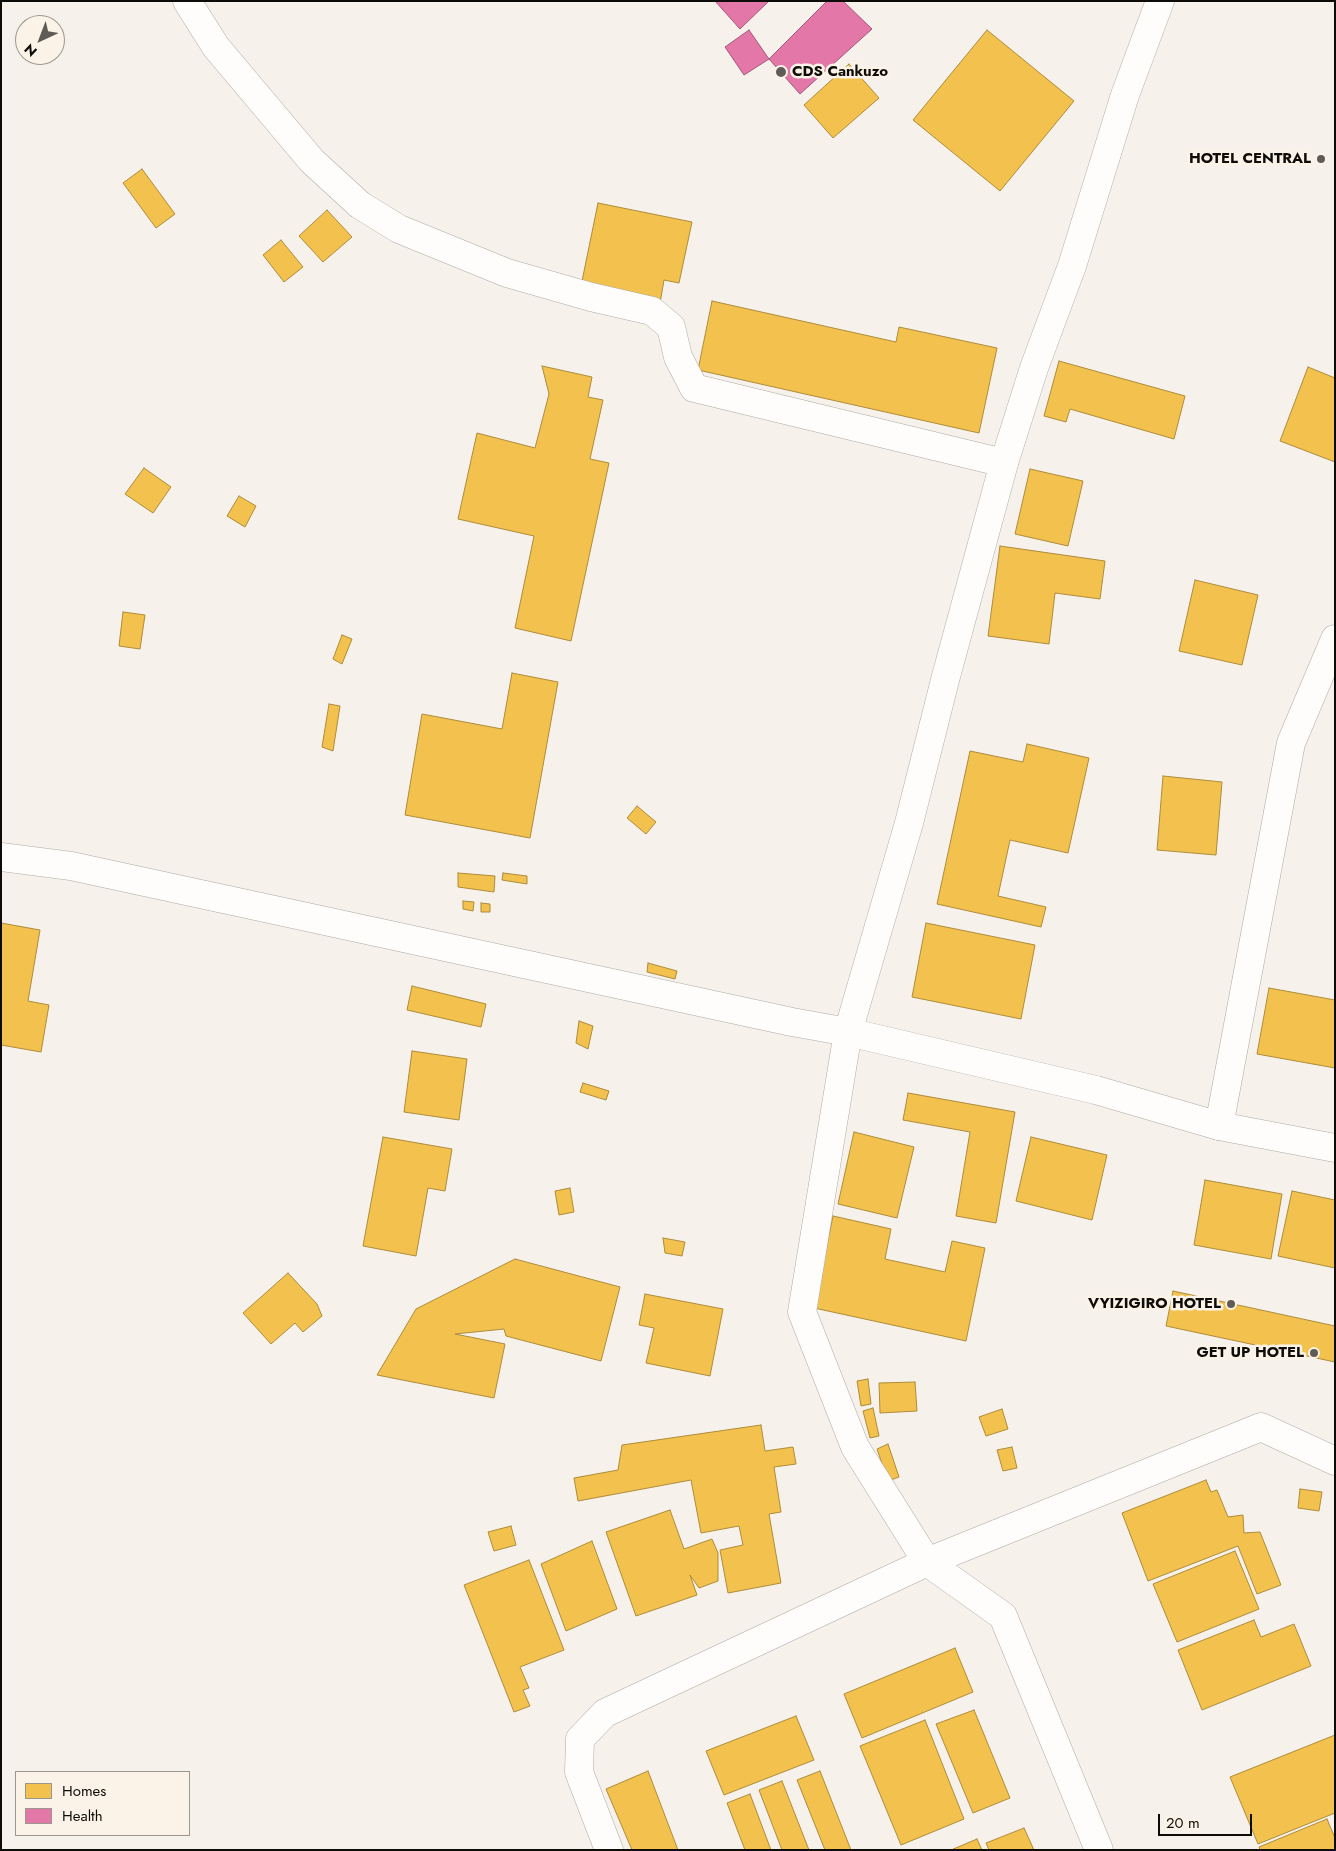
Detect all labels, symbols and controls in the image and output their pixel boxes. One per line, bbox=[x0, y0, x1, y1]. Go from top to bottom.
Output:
north arrow bbox=[15, 15, 65, 65]
text: N bbox=[20, 39, 41, 61]
place label: CDS Cankuzo bbox=[792, 63, 888, 81]
marker: CDS Cankuzo bbox=[774, 65, 788, 79]
place label: HOTEL CENTRAL bbox=[1189, 150, 1311, 168]
marker: HOTEL CENTRAL bbox=[1315, 153, 1327, 165]
place label: VYIZIGIRO HOTEL bbox=[1088, 1295, 1221, 1313]
marker: VYIZIGIRO HOTEL bbox=[1225, 1298, 1237, 1310]
place label: GET UP HOTEL bbox=[1196, 1344, 1304, 1362]
marker: GET UP HOTEL bbox=[1308, 1347, 1320, 1359]
legend bbox=[15, 1771, 190, 1836]
text: Homes bbox=[62, 1780, 106, 1802]
scale bar bbox=[1161, 1804, 1255, 1836]
text: Health bbox=[62, 1805, 103, 1827]
text: 20 m bbox=[1166, 1812, 1200, 1834]

